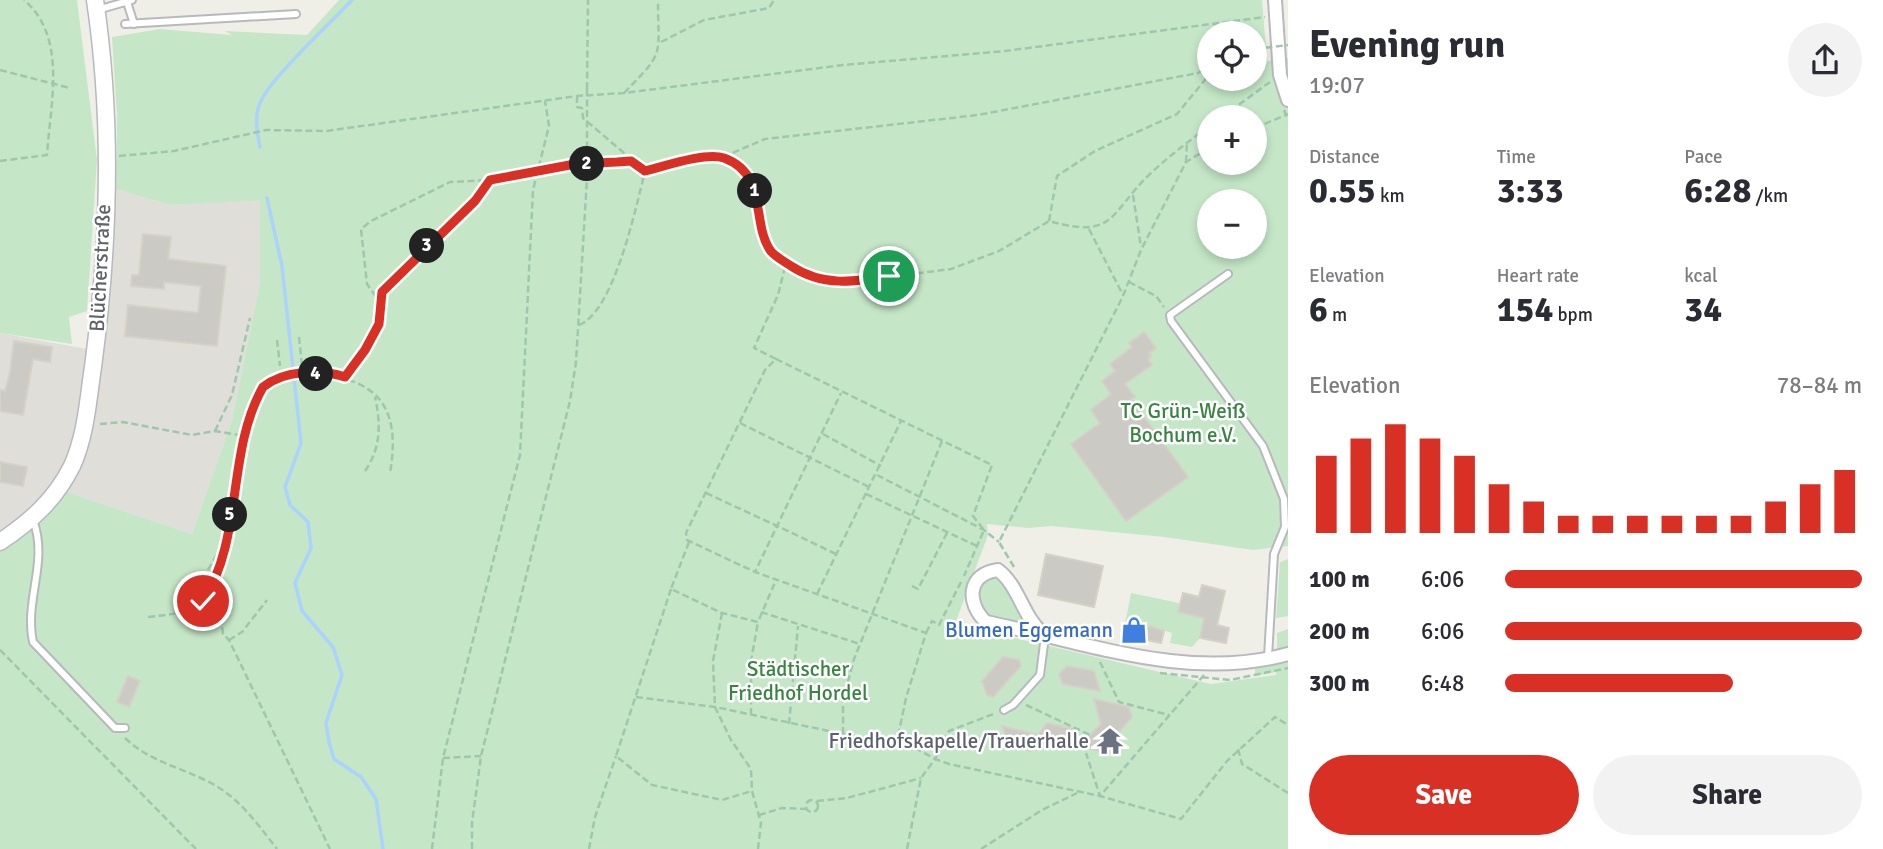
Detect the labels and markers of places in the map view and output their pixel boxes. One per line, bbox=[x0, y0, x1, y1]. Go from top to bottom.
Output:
pin: 2 bbox=[570, 146, 604, 182]
pin: 1 bbox=[738, 174, 772, 208]
pin: 3 bbox=[410, 229, 444, 264]
pin bbox=[859, 246, 919, 306]
pin: 4 bbox=[298, 356, 334, 392]
pin: 5 bbox=[212, 498, 247, 532]
pin bbox=[173, 571, 233, 631]
shop icon: Blumen Eggemann bbox=[1119, 615, 1149, 645]
place label: Blumen Eggemann bbox=[945, 617, 1113, 643]
temple icon: Friedhofskapelle/Trauerhalle bbox=[1095, 726, 1125, 756]
place label: Friedhofskapelle/Trauerhalle bbox=[829, 728, 1089, 754]

